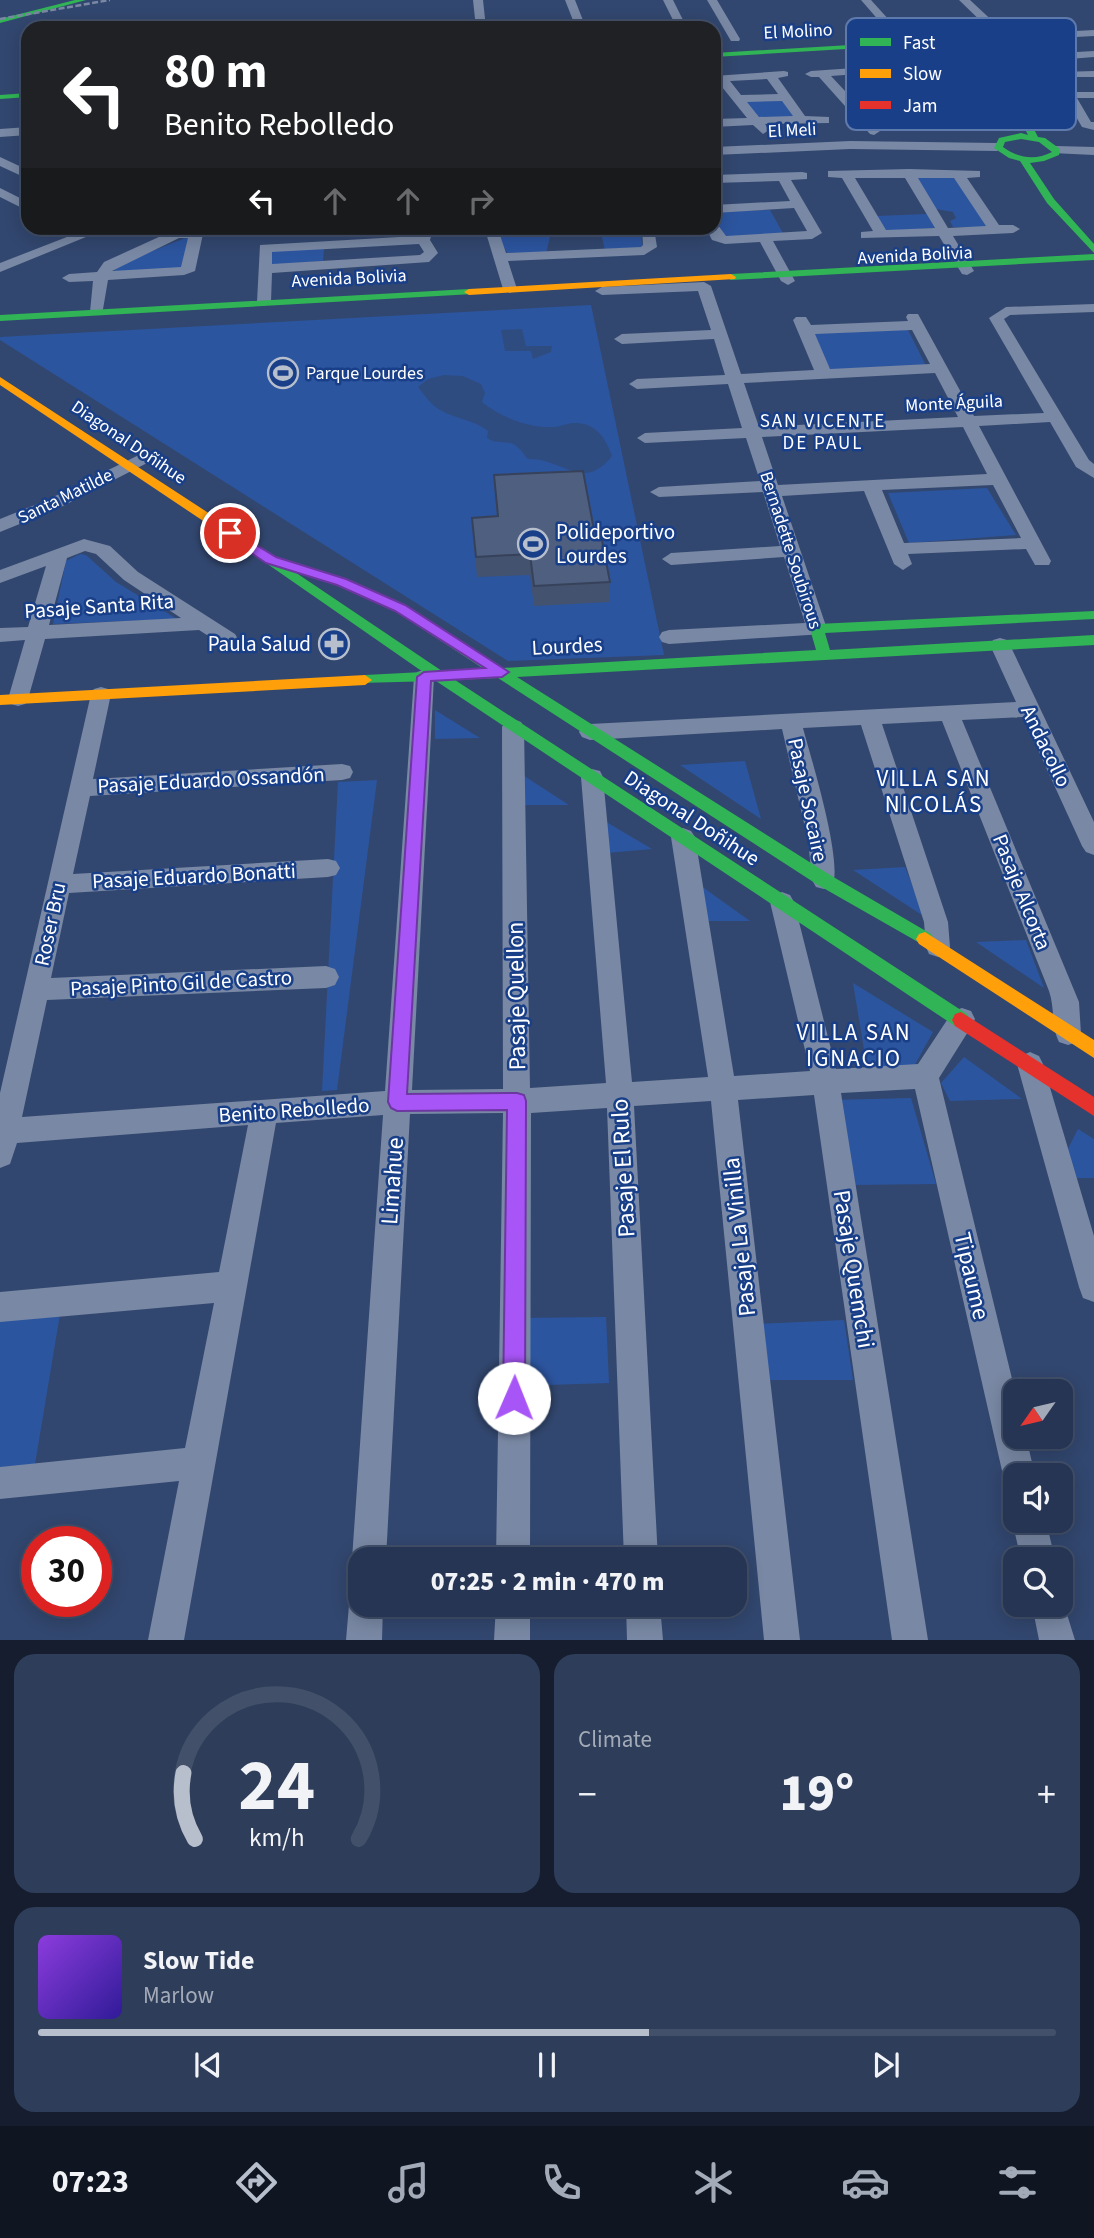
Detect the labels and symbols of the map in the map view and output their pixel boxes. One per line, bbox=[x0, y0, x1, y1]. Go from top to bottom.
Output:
street label: El Molino bbox=[763, 17, 833, 46]
legend bbox=[846, 18, 1076, 130]
text: Fast bbox=[903, 30, 936, 57]
text: Slow bbox=[903, 61, 942, 88]
text: Jam bbox=[903, 93, 937, 120]
street label: El Meli bbox=[767, 117, 817, 144]
street label: Avenida Bolivia bbox=[857, 240, 973, 271]
street label: Avenida Bolivia bbox=[291, 263, 407, 294]
sports icon: Parque Lourdes bbox=[266, 356, 300, 390]
place label: Parque Lourdes bbox=[306, 361, 423, 386]
street label: Monte Águila bbox=[905, 388, 1004, 419]
street label: Diagonal Doñihue bbox=[66, 395, 191, 490]
district label: SAN VICENTE DE PAUL bbox=[760, 408, 886, 457]
street label: Santa Matilde bbox=[14, 463, 117, 530]
street label: Bernadette Soubirous bbox=[753, 468, 828, 632]
pin bbox=[200, 503, 260, 563]
place label: Polideportivo Lourdes bbox=[556, 517, 675, 571]
sports icon: Polideportivo Lourdes bbox=[516, 527, 550, 561]
street label: Pasaje Santa Rita bbox=[23, 586, 175, 626]
pharmacy icon: Paula Salud bbox=[317, 627, 351, 661]
place label: Paula Salud bbox=[208, 629, 311, 659]
street label: Lourdes bbox=[531, 629, 603, 663]
street label: Andacollo bbox=[1013, 700, 1079, 792]
street label: Pasaje Socaire bbox=[780, 735, 836, 865]
street label: Pasaje Eduardo Ossandón bbox=[97, 759, 325, 801]
district label: VILLA SAN NICOLÁS bbox=[876, 762, 992, 821]
street label: Diagonal Doñihue bbox=[618, 763, 766, 873]
street label: Pasaje Alcorta bbox=[985, 830, 1059, 954]
street label: Pasaje Eduardo Bonatti bbox=[91, 856, 297, 896]
street label: Roser Bru bbox=[27, 879, 73, 969]
street label: Pasaje Quellon bbox=[498, 921, 535, 1071]
street label: Pasaje Pinto Gil de Castro bbox=[69, 962, 293, 1004]
district label: VILLA SAN IGNACIO bbox=[796, 1016, 912, 1075]
street label: Benito Rebolledo bbox=[218, 1090, 370, 1130]
street label: Pasaje El Rulo bbox=[602, 1098, 645, 1238]
street label: Limahue bbox=[372, 1136, 413, 1226]
street label: Pasaje La Vinilla bbox=[714, 1156, 765, 1318]
street label: Pasaje Quemchi bbox=[824, 1187, 883, 1351]
street label: Tipaume bbox=[944, 1229, 999, 1323]
position arrow bbox=[477, 1361, 551, 1435]
north arrow bbox=[1003, 1379, 1073, 1449]
speed limit sign: 30 bbox=[21, 1526, 112, 1617]

